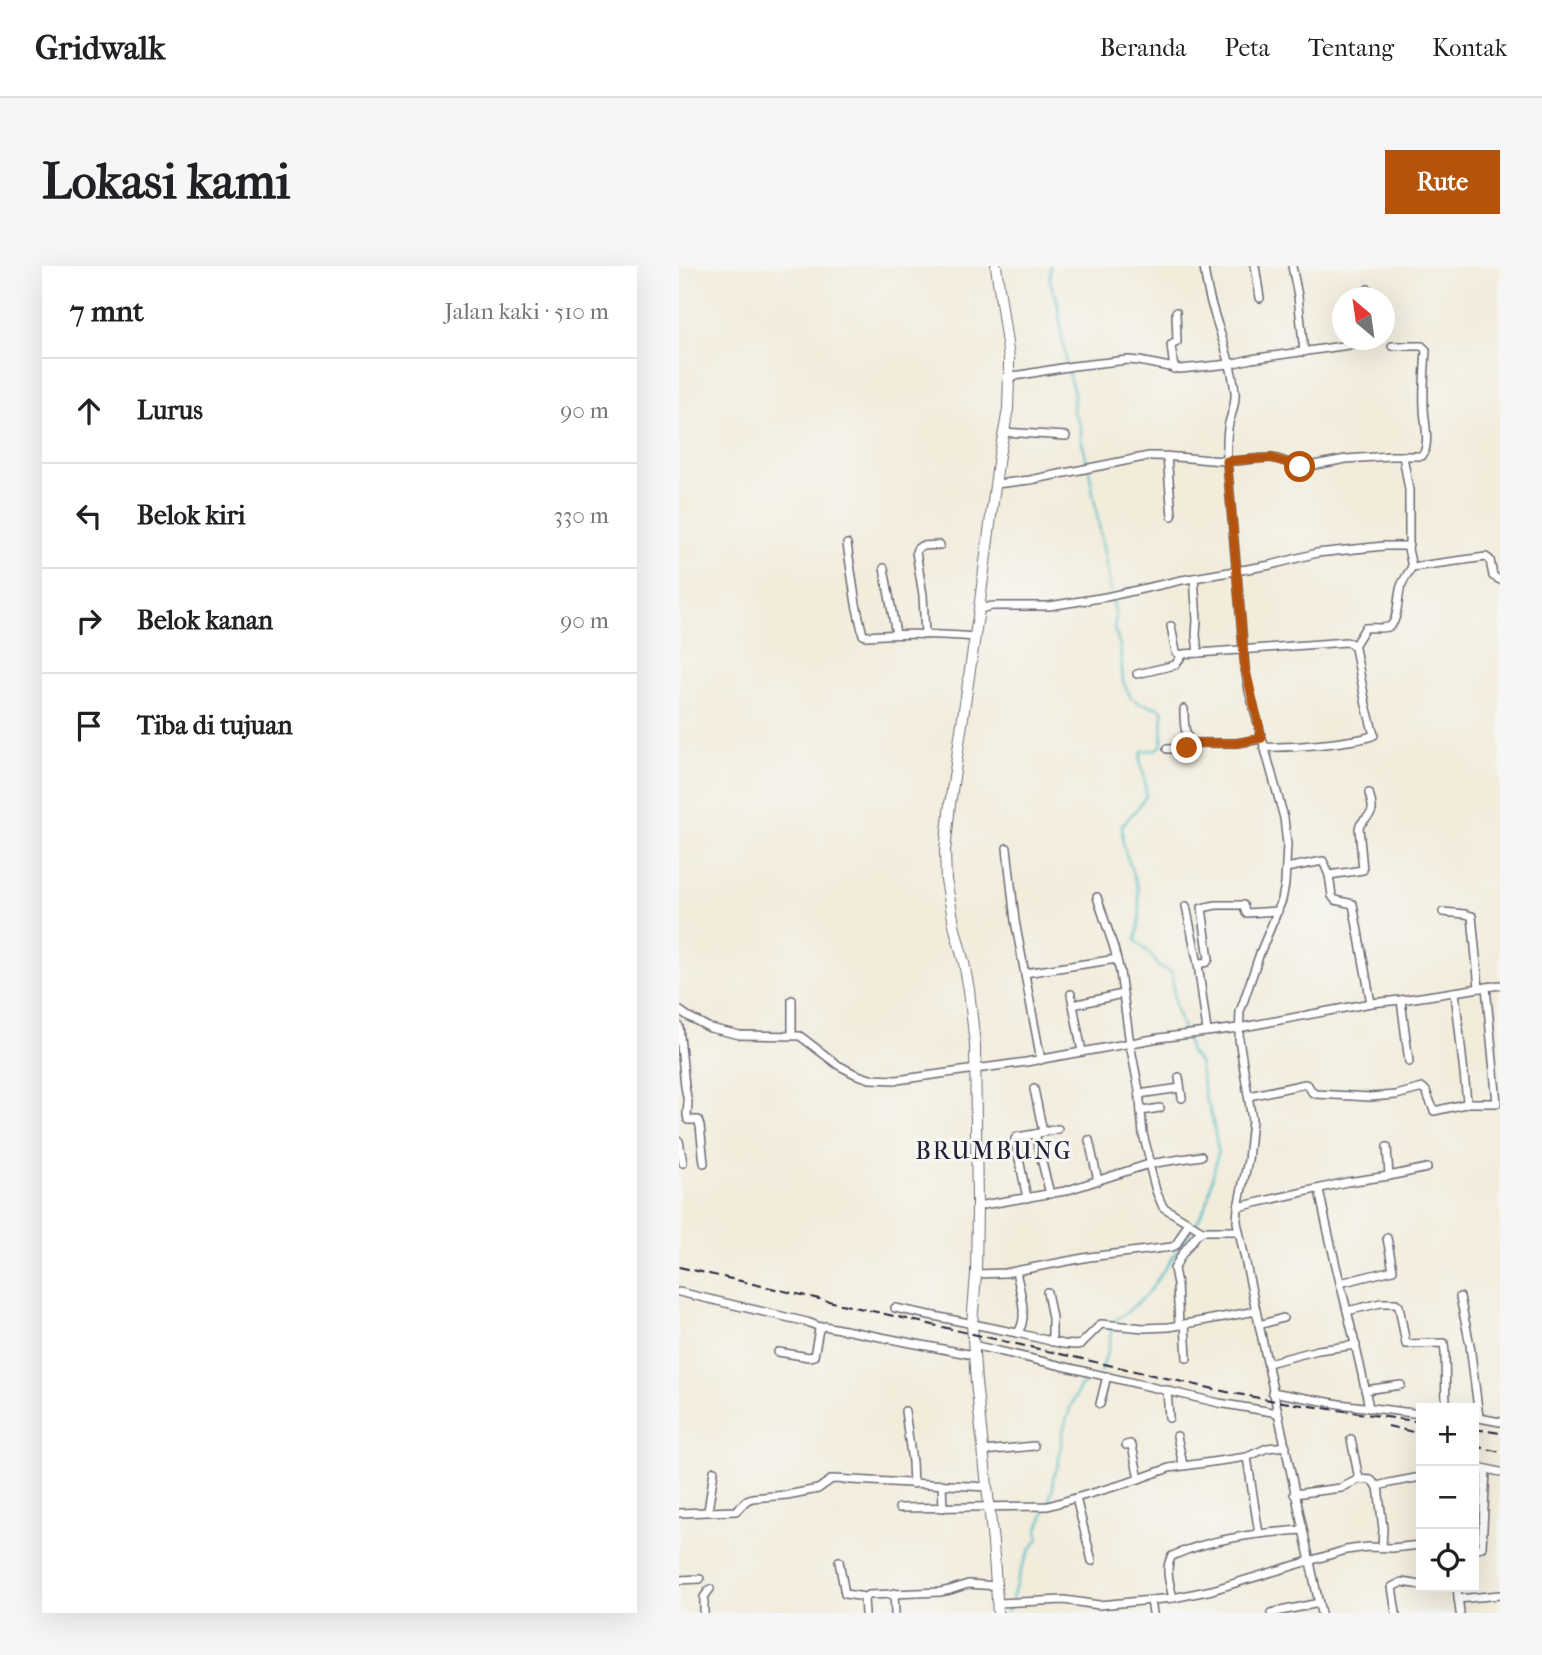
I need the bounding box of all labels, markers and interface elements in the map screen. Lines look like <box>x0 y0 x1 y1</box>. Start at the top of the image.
text: Gridwalk <box>35 29 165 68</box>
text: Beranda <box>1100 34 1186 62</box>
text: Peta <box>1224 34 1270 62</box>
text: Tentang <box>1308 34 1394 62</box>
text: Kontak <box>1432 34 1507 62</box>
button: Rute <box>1385 150 1500 214</box>
text: Lokasi kami <box>42 153 290 211</box>
north arrow <box>1332 287 1395 350</box>
text: 7 mnt <box>70 294 144 329</box>
text: Jalan kaki · 510 m <box>445 298 609 325</box>
icon: ahead <box>70 392 108 430</box>
text: Lurus <box>137 395 203 426</box>
text: 90 m <box>560 397 609 424</box>
route start <box>1284 451 1315 482</box>
icon: left <box>70 497 108 535</box>
text: Belok kiri <box>137 500 245 531</box>
text: 330 m <box>553 502 609 529</box>
icon: right <box>70 602 108 640</box>
text: Belok kanan <box>137 605 273 636</box>
text: 90 m <box>560 607 609 634</box>
icon: arrive <box>70 707 108 745</box>
text: Tiba di tujuan <box>137 710 293 741</box>
route end <box>1171 732 1202 763</box>
district label: BRUMBUNG <box>915 1137 1073 1165</box>
map controls <box>1416 1403 1479 1592</box>
button: + <box>1416 1403 1479 1466</box>
button: − <box>1416 1466 1479 1529</box>
button: locate <box>1416 1529 1479 1592</box>

